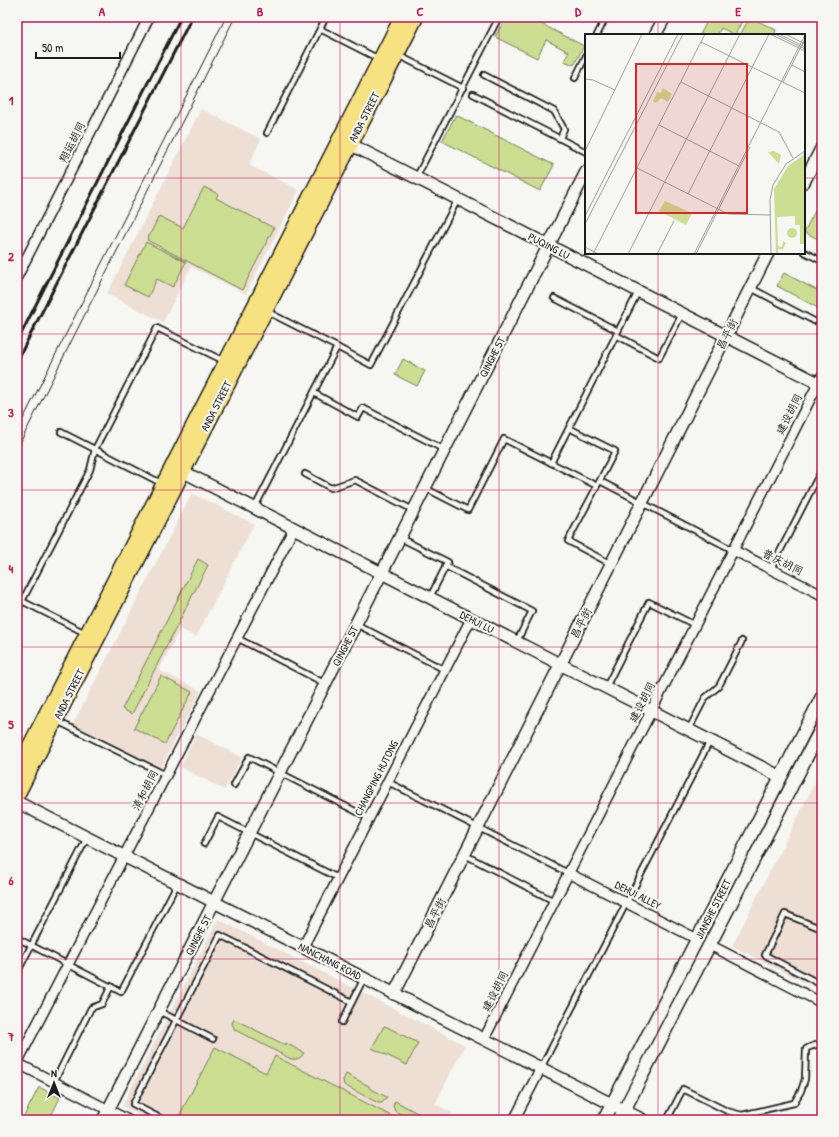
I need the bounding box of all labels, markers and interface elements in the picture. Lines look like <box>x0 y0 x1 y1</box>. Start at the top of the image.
text: A <box>99 2 106 20</box>
text: B <box>257 2 264 20</box>
text: C <box>416 2 424 20</box>
text: D <box>575 2 582 20</box>
text: E <box>735 2 741 20</box>
scale bar <box>36 34 120 60</box>
inset map <box>585 34 805 254</box>
text: 50 m <box>42 39 63 56</box>
street label: ANDA STREET <box>345 89 383 144</box>
text: 1 <box>9 91 14 109</box>
street label: 翔运胡同 <box>56 119 88 165</box>
street label: PUQING LU <box>526 230 572 262</box>
text: 2 <box>8 247 15 265</box>
street label: 昌平街 <box>713 315 741 352</box>
street label: QINGHE ST <box>476 334 509 380</box>
street label: ANDA STREET <box>197 378 235 433</box>
street label: 建设胡同 <box>773 391 805 437</box>
text: 3 <box>8 403 14 421</box>
street label: 普庆胡同 <box>760 546 806 578</box>
text: 4 <box>9 559 14 577</box>
street label: 昌平街 <box>567 604 595 641</box>
street label: DEHUI LU <box>458 607 496 637</box>
street label: QINGHE ST <box>329 623 362 669</box>
street label: ANDA STREET <box>50 666 88 721</box>
street label: 建设胡同 <box>626 679 658 725</box>
text: 5 <box>8 715 14 733</box>
street label: CHANGPING HUTONG <box>351 737 401 818</box>
street label: 清和胡同 <box>129 767 161 813</box>
text: 6 <box>8 871 14 889</box>
street label: JIANSHE STREET <box>692 876 734 941</box>
street label: DEHUI ALLEY <box>613 877 663 913</box>
street label: 昌平街 <box>421 894 449 931</box>
street label: QINGHE ST <box>182 912 215 958</box>
street label: NANCHANG ROAD <box>296 939 365 983</box>
street label: 建设胡同 <box>479 968 511 1014</box>
text: 7 <box>7 1027 15 1045</box>
north arrow <box>34 1063 74 1103</box>
text: N <box>51 1066 57 1080</box>

